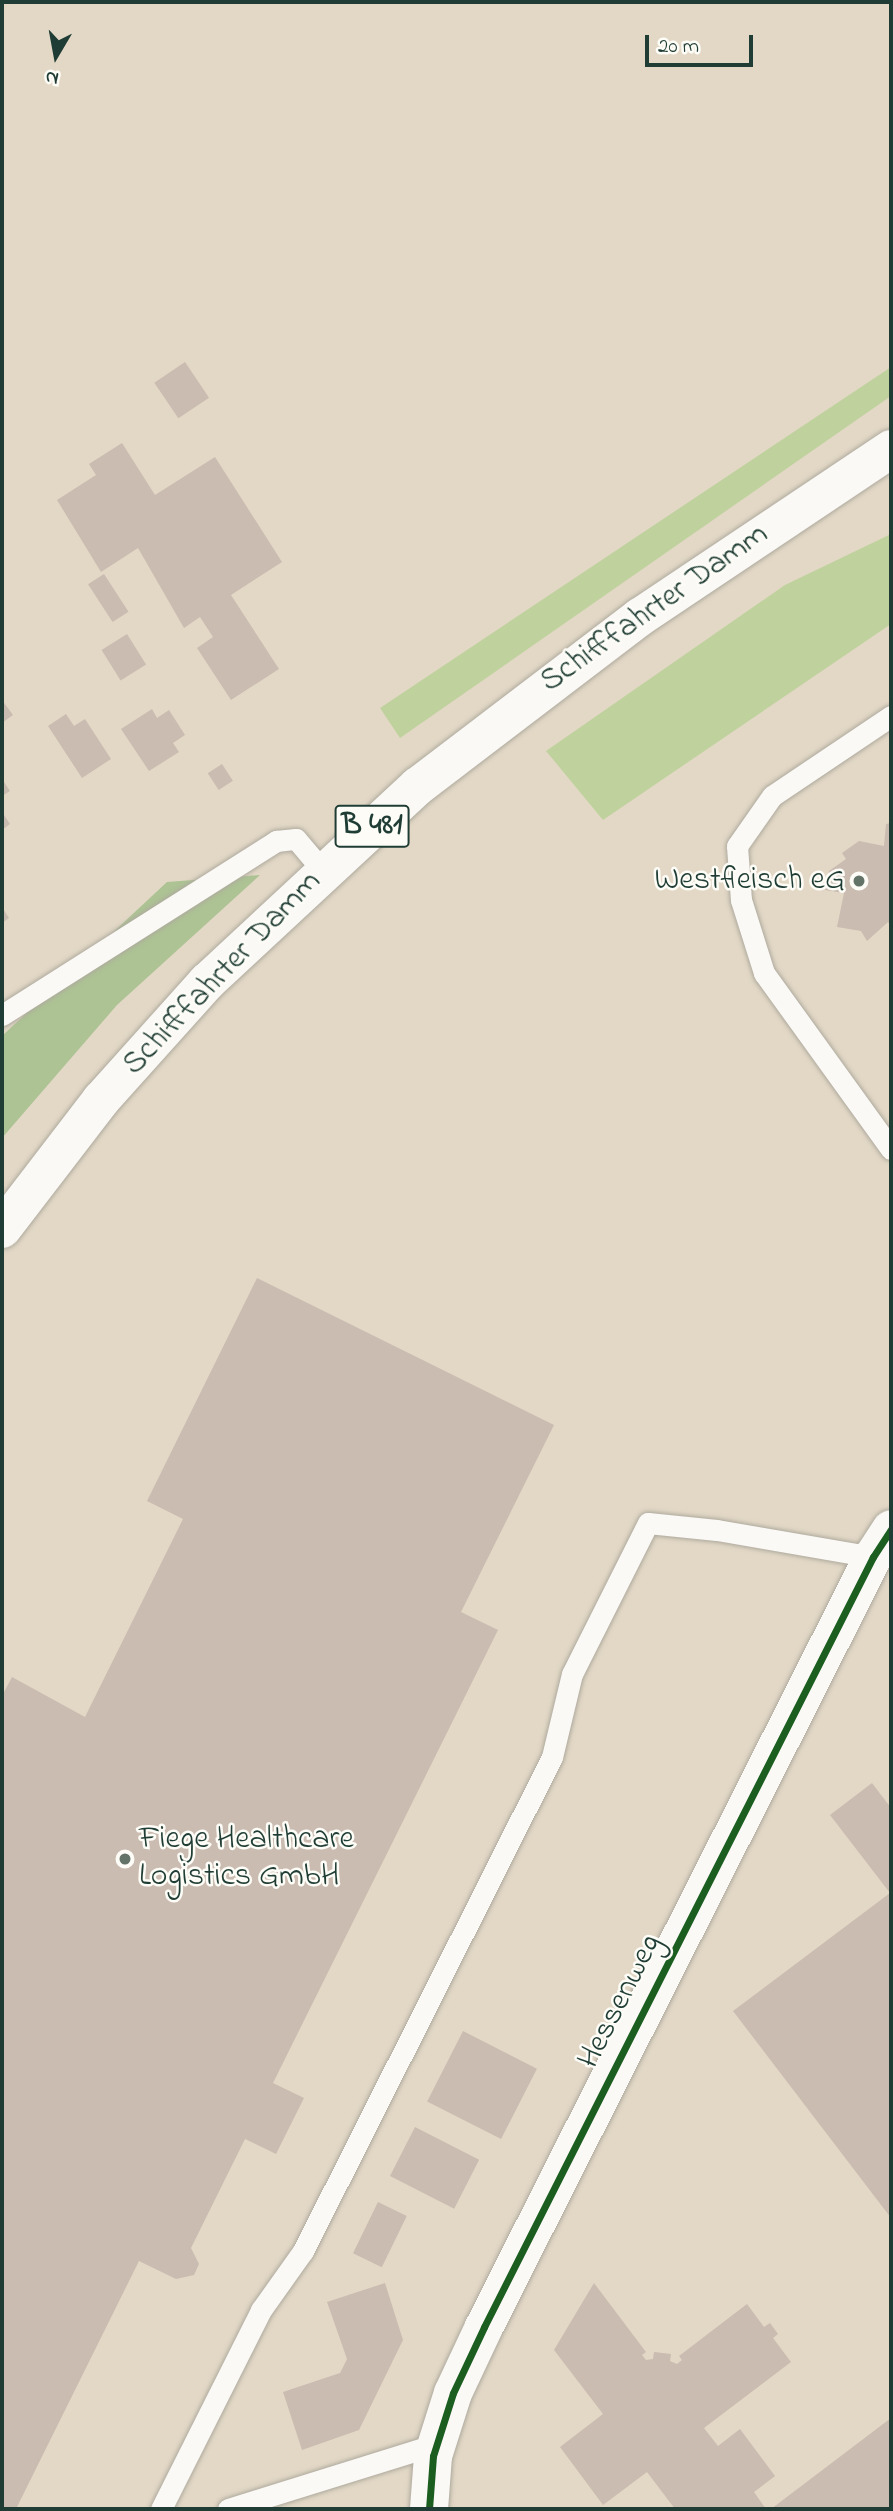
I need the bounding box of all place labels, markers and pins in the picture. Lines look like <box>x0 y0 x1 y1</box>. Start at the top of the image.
place label: Westfleisch eG <box>655 862 845 900</box>
marker: Westfleisch eG <box>851 873 867 889</box>
place label: Fiege Healthcare Logistics GmbH <box>139 1822 354 1897</box>
marker: Fiege Healthcare Logistics GmbH <box>117 1851 133 1867</box>

